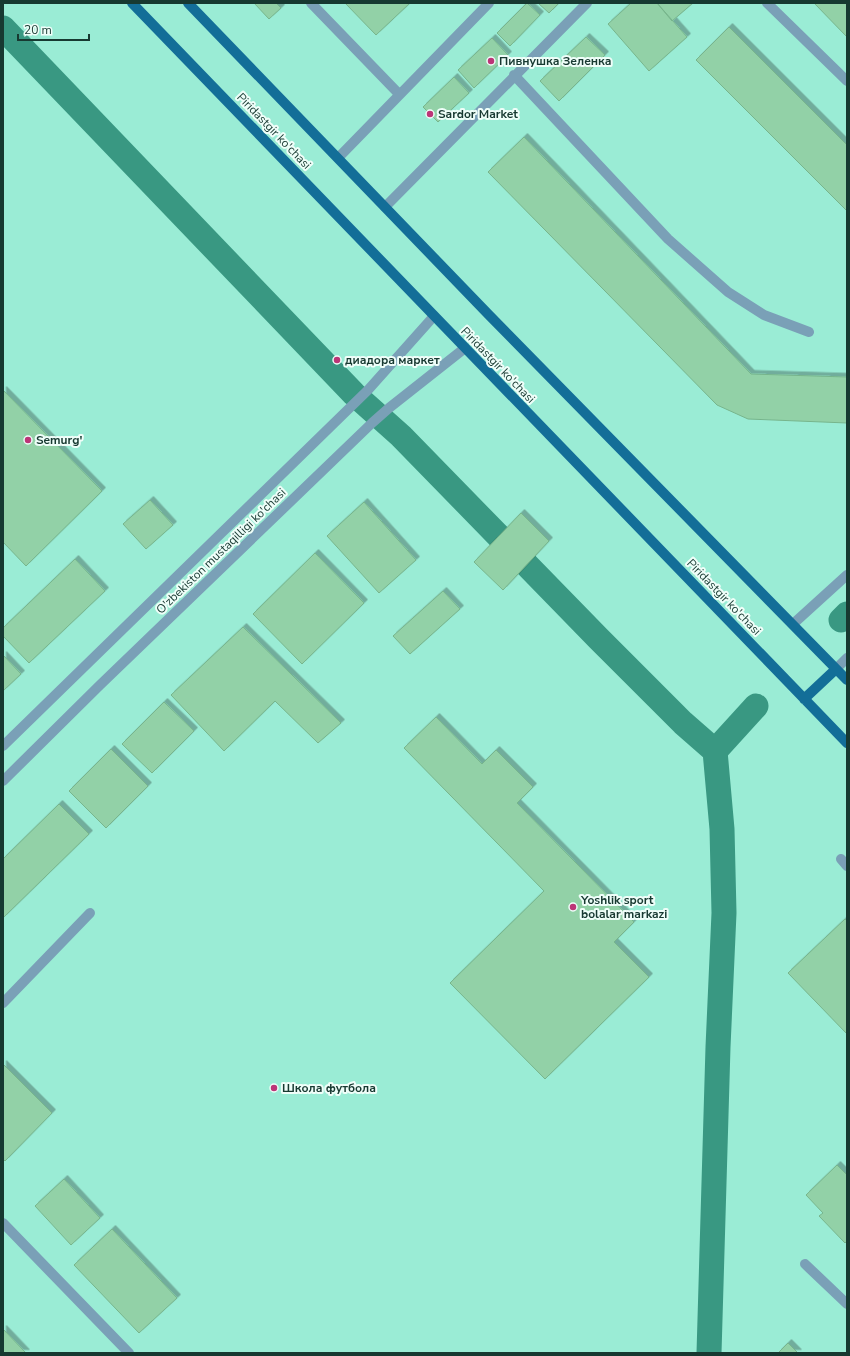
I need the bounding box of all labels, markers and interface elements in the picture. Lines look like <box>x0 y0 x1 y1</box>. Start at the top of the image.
scale bar <box>18 16 89 42</box>
text: 20 m <box>24 22 52 38</box>
place label: Пивнушка Зеленка <box>499 53 612 69</box>
marker: Пивнушка Зеленка <box>486 56 496 66</box>
street label: Piridastgir ko'chasi <box>233 89 315 173</box>
place label: Sardor Market <box>438 106 518 122</box>
marker: Sardor Market <box>425 109 435 119</box>
street label: Piridastgir ko'chasi <box>457 323 539 407</box>
place label: диадора маркет <box>345 352 440 368</box>
marker: диадора маркет <box>332 355 342 365</box>
place label: Semurg' <box>36 432 82 448</box>
marker: Semurg' <box>23 435 33 445</box>
street label: O'zbekiston mustaqilligi ko'chasi <box>153 485 289 617</box>
street label: Piridastgir ko'chasi <box>683 555 765 639</box>
place label: Yoshlik sport bolalar markazi <box>580 892 667 922</box>
marker: Yoshlik sport bolalar markazi <box>568 902 578 912</box>
place label: Школа футбола <box>282 1080 376 1096</box>
marker: Школа футбола <box>269 1083 279 1093</box>

